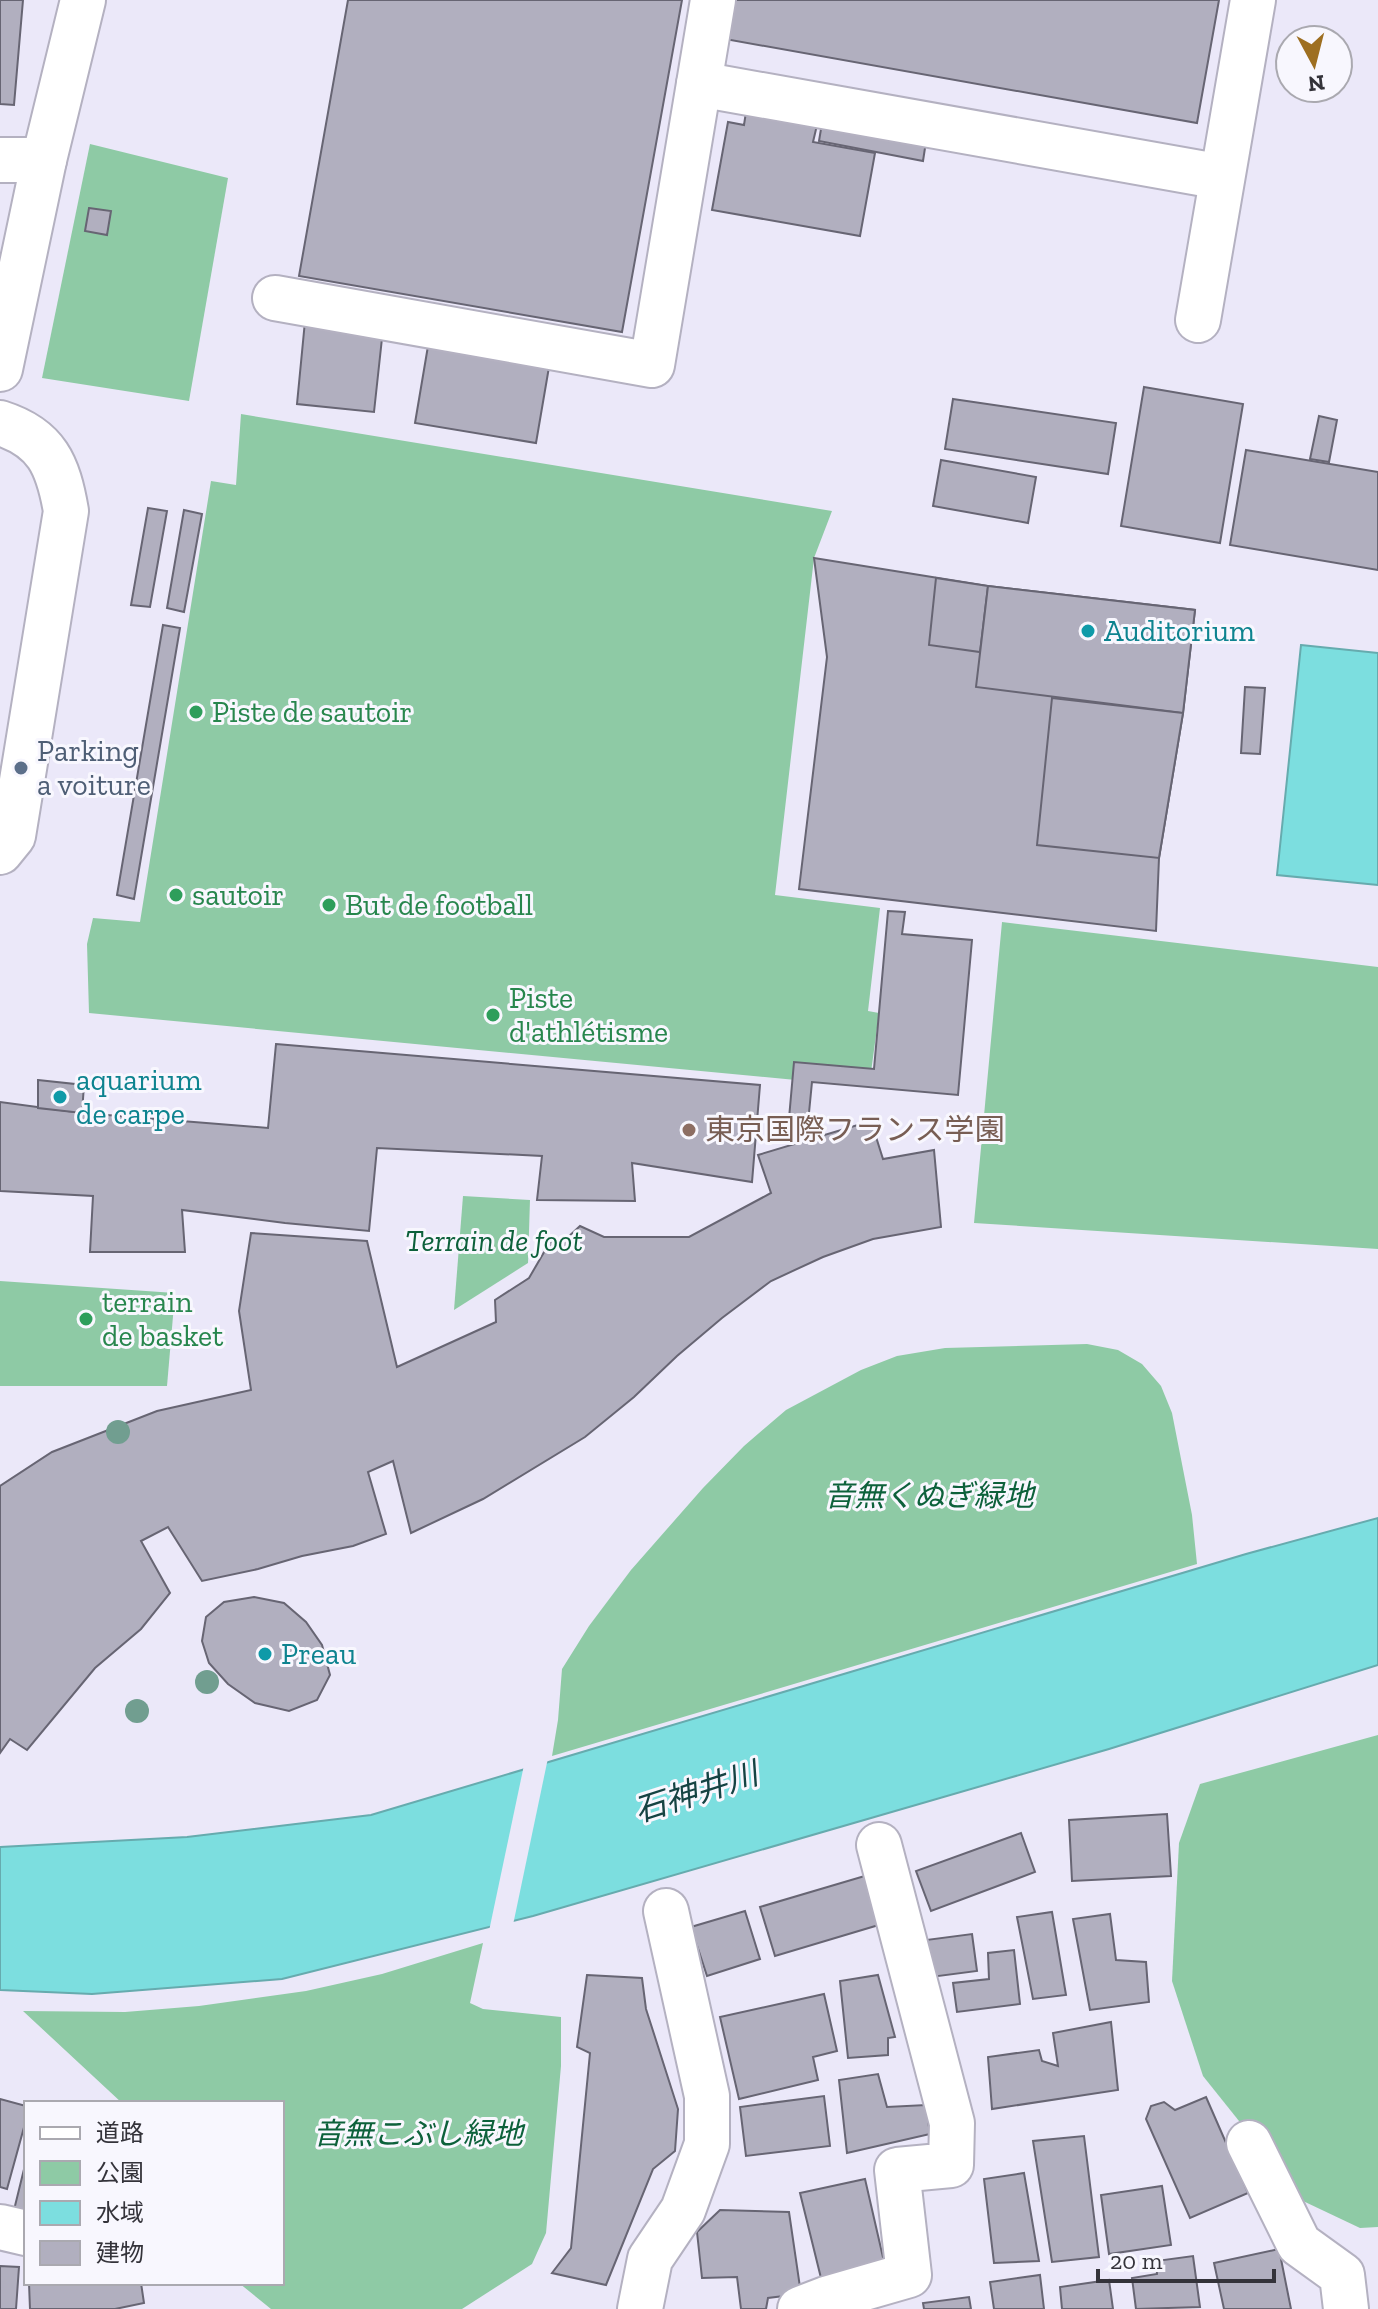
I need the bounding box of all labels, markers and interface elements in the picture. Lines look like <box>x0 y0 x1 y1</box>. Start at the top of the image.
north arrow <box>1274 24 1354 104</box>
text: N <box>1306 69 1326 98</box>
place label: Auditorium <box>1104 613 1255 649</box>
marker: Auditorium <box>1079 622 1097 640</box>
place label: Piste de sautoir <box>212 694 412 730</box>
marker: Piste de sautoir <box>187 703 205 721</box>
place label: Parking a voiture <box>37 733 151 803</box>
marker: Parking a voiture <box>12 759 30 777</box>
place label: sautoir <box>192 877 284 913</box>
marker: sautoir <box>167 886 185 904</box>
place label: But de football <box>345 887 533 923</box>
marker: But de football <box>320 896 338 914</box>
place label: Piste d'athlétisme <box>509 980 668 1050</box>
marker: Piste d'athlétisme <box>484 1006 502 1024</box>
place label: aquarium de carpe <box>76 1062 202 1132</box>
marker: aquarium de carpe <box>51 1088 69 1106</box>
place label: 東京国際フランス学園 <box>705 1112 1004 1148</box>
marker: 東京国際フランス学園 <box>680 1121 698 1139</box>
park label: Terrain de foot <box>405 1223 583 1259</box>
place label: terrain de basket <box>102 1284 223 1354</box>
marker: terrain de basket <box>77 1310 95 1328</box>
park label: 音無くぬぎ緑地 <box>824 1478 1037 1514</box>
place label: Preau <box>281 1636 356 1672</box>
marker: Preau <box>256 1645 274 1663</box>
water label: 石神井川 <box>629 1753 766 1830</box>
legend <box>24 2101 284 2285</box>
park label: 音無こぶし緑地 <box>313 2116 526 2152</box>
text: 道路 <box>96 2118 144 2147</box>
text: 公園 <box>96 2158 144 2187</box>
text: 水域 <box>96 2198 144 2227</box>
scale bar <box>1098 2233 1274 2283</box>
text: 建物 <box>96 2238 144 2267</box>
text: 20 m <box>1110 2246 1163 2275</box>

